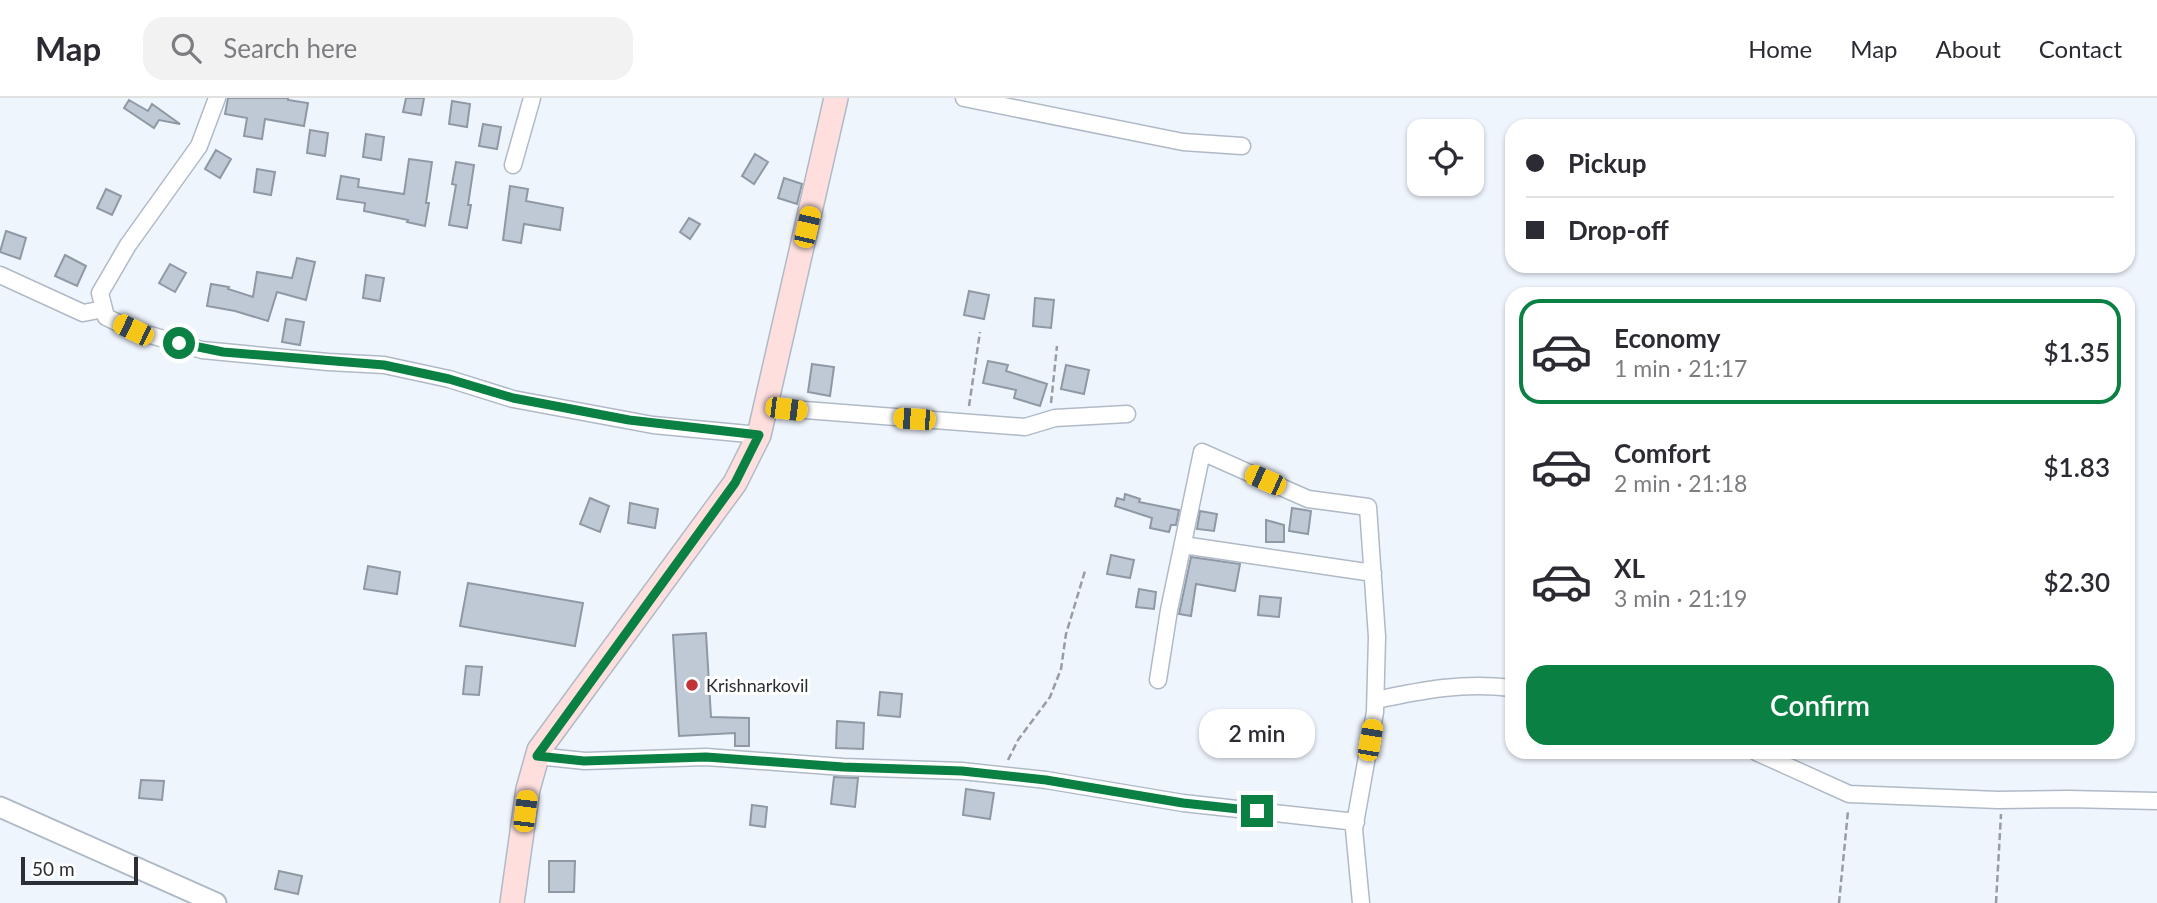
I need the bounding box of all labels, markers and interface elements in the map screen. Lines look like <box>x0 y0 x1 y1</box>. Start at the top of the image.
search box <box>143 17 633 80</box>
text: Map <box>35 28 101 68</box>
icon: search <box>167 29 205 67</box>
text: Search here <box>223 32 357 64</box>
text: Home <box>1748 34 1812 63</box>
text: Map <box>1850 34 1898 63</box>
text: About <box>1936 34 2001 63</box>
text: Contact <box>2039 34 2122 63</box>
map controls <box>1407 119 1484 196</box>
button: locate <box>1407 119 1484 196</box>
text: Pickup <box>1568 147 1647 179</box>
car <box>793 204 822 250</box>
text: Drop-off <box>1568 214 1669 246</box>
car <box>110 311 157 349</box>
icon: car <box>1530 320 1593 383</box>
text: Economy <box>1614 322 1720 354</box>
route start <box>163 327 195 359</box>
text: $1.35 <box>2044 336 2110 368</box>
text: 1 min · 21:17 <box>1614 354 1747 382</box>
car <box>764 396 809 422</box>
car <box>893 407 936 431</box>
icon: car <box>1530 435 1593 498</box>
text: Comfort <box>1614 437 1711 469</box>
text: $1.83 <box>2044 451 2110 483</box>
car <box>1242 462 1289 498</box>
text: 2 min · 21:18 <box>1614 469 1747 497</box>
icon: car <box>1530 550 1593 613</box>
text: XL <box>1614 552 1645 584</box>
text: $2.30 <box>2044 566 2110 598</box>
text: 3 min · 21:19 <box>1614 584 1747 612</box>
button: Confirm <box>1526 665 2114 745</box>
place label: Krishnarkovil <box>706 674 809 696</box>
marker: Krishnarkovil <box>684 677 700 693</box>
callout: 2 min <box>1199 710 1315 758</box>
car <box>1357 717 1384 763</box>
text: 2 min <box>1229 719 1285 747</box>
car <box>513 789 538 833</box>
route end <box>1241 795 1273 827</box>
scale bar <box>21 854 138 886</box>
text: 50 m <box>32 857 75 880</box>

